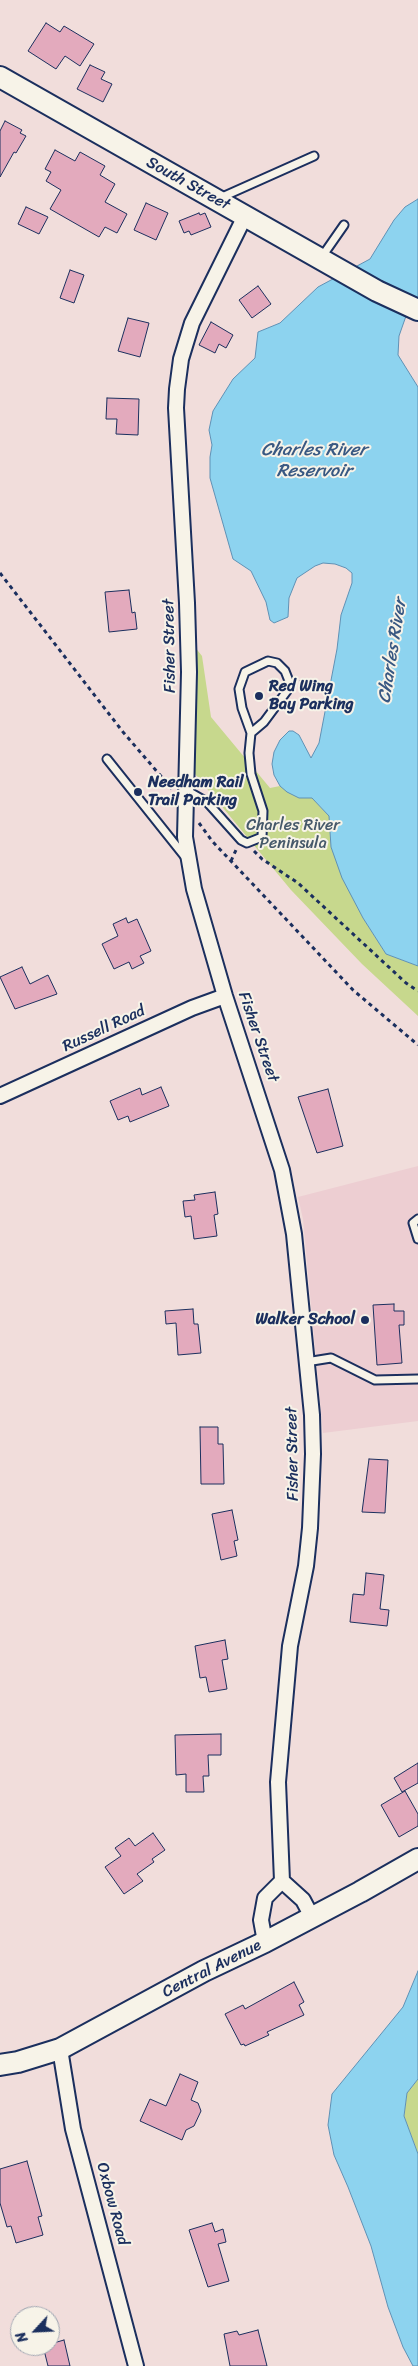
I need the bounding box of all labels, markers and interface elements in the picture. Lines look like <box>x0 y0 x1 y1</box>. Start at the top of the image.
street label: South Street <box>143 153 233 215</box>
water label: Charles River Reservoir <box>261 439 367 482</box>
water label: Charles River <box>374 597 412 705</box>
street label: Fisher Street <box>160 599 180 693</box>
place label: Red Wing Bay Parking <box>269 677 354 715</box>
marker: Red Wing Bay Parking <box>253 690 265 702</box>
place label: Needham Rail Trail Parking <box>148 773 244 811</box>
marker: Needham Rail Trail Parking <box>132 786 144 798</box>
park label: Charles River Peninsula <box>246 816 340 854</box>
street label: Fisher Street <box>234 989 282 1085</box>
street label: Russell Road <box>60 1002 148 1056</box>
place label: Walker School <box>255 1310 355 1330</box>
marker: Walker School <box>359 1314 371 1326</box>
street label: Fisher Street <box>283 1407 303 1501</box>
street label: Central Avenue <box>159 1936 265 2002</box>
street label: Oxbow Road <box>92 2161 132 2247</box>
north arrow <box>10 2306 60 2356</box>
text: N <box>8 2327 35 2347</box>

